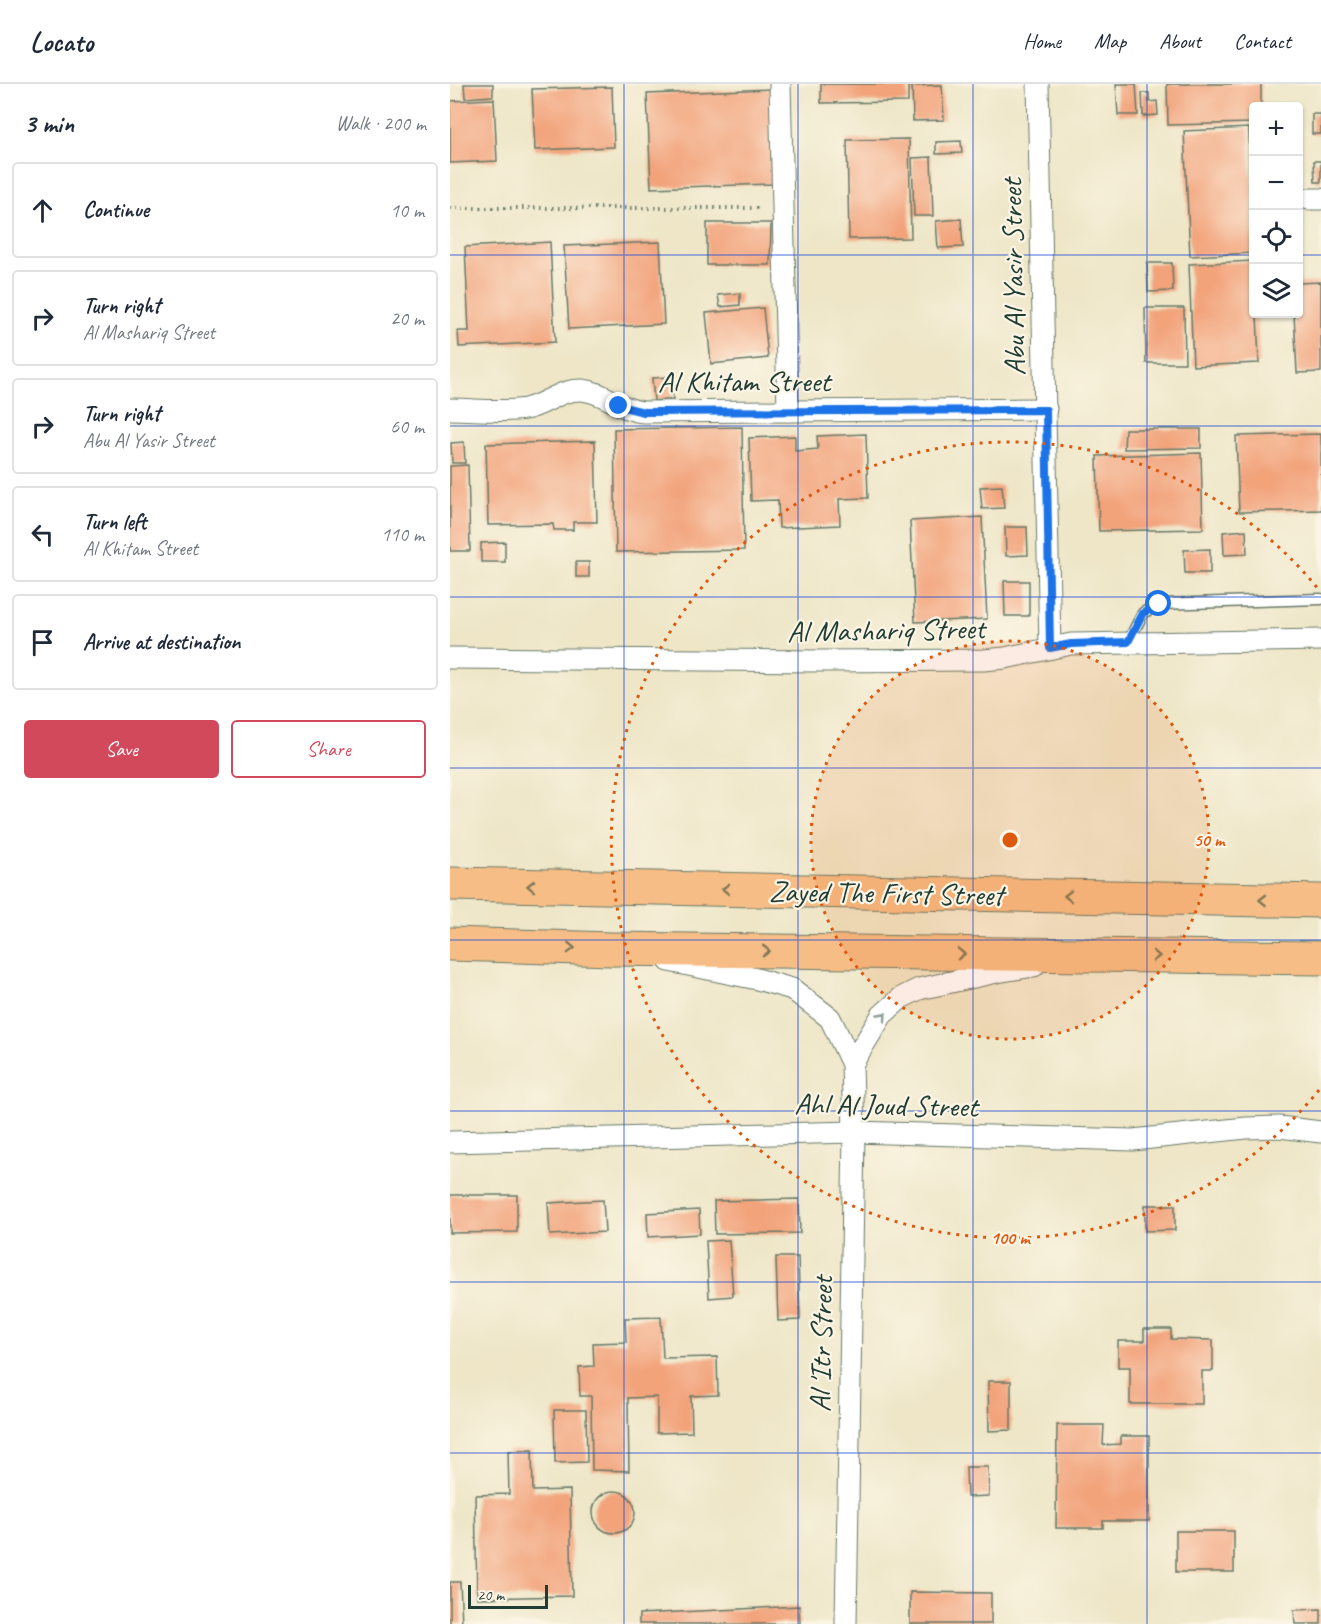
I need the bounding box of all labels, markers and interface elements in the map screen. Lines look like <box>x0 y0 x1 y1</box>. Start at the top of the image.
text: Locato <box>30 24 93 59</box>
text: Home <box>1023 28 1061 54</box>
text: Map <box>1094 28 1126 54</box>
text: About <box>1159 28 1201 54</box>
text: Contact <box>1234 28 1291 54</box>
map controls <box>1249 102 1303 318</box>
button: + <box>1249 102 1303 156</box>
text: 3 min <box>24 107 74 140</box>
text: Walk · 200 m <box>336 111 426 136</box>
button: − <box>1249 156 1303 210</box>
street label: Abu Al Yasir Street <box>992 175 1034 376</box>
icon: ahead <box>26 194 59 227</box>
text: Continue <box>83 196 149 224</box>
text: 10 m <box>390 198 424 223</box>
button: locate <box>1249 210 1303 264</box>
button: layers <box>1249 264 1303 318</box>
text: Turn right <box>83 292 160 320</box>
icon: right <box>26 302 59 335</box>
text: 20 m <box>390 306 424 331</box>
text: Al Mashariq Street <box>83 320 215 345</box>
street label: Al Khitam Street <box>658 362 833 400</box>
route end <box>605 392 631 418</box>
text: Turn right <box>83 400 160 428</box>
icon: right <box>26 410 59 443</box>
text: 60 m <box>390 414 424 439</box>
text: Abu Al Yasir Street <box>83 428 215 453</box>
text: Turn left <box>83 508 147 536</box>
icon: left <box>26 518 59 551</box>
text: 110 m <box>381 522 424 547</box>
text: Al Khitam Street <box>83 536 198 561</box>
route start <box>1145 590 1171 616</box>
street label: Al Mashariq Street <box>787 609 988 651</box>
icon: arrive <box>26 626 59 659</box>
text: Arrive at destination <box>83 628 240 656</box>
button: Save <box>24 720 219 778</box>
button: Share <box>231 720 426 778</box>
text: 50 m <box>1194 829 1226 851</box>
centre of rings <box>1000 830 1020 850</box>
street label: Zayed The First Street <box>769 872 1007 914</box>
one-way arrow <box>526 879 535 892</box>
one-way arrow <box>721 883 730 896</box>
one-way arrow <box>1063 890 1072 903</box>
one-way arrow <box>1258 894 1267 906</box>
one-way arrow <box>567 942 576 954</box>
one-way arrow <box>762 945 771 957</box>
one-way arrow <box>957 948 966 960</box>
one-way arrow <box>1152 950 1161 962</box>
one-way arrow <box>876 1012 887 1022</box>
street label: Ahl Al Joud Street <box>794 1084 981 1126</box>
text: 100 m <box>991 1227 1031 1249</box>
street label: Al 'Itr Street <box>801 1273 841 1412</box>
scale bar <box>468 1582 548 1610</box>
text: 20 m <box>477 1585 504 1605</box>

